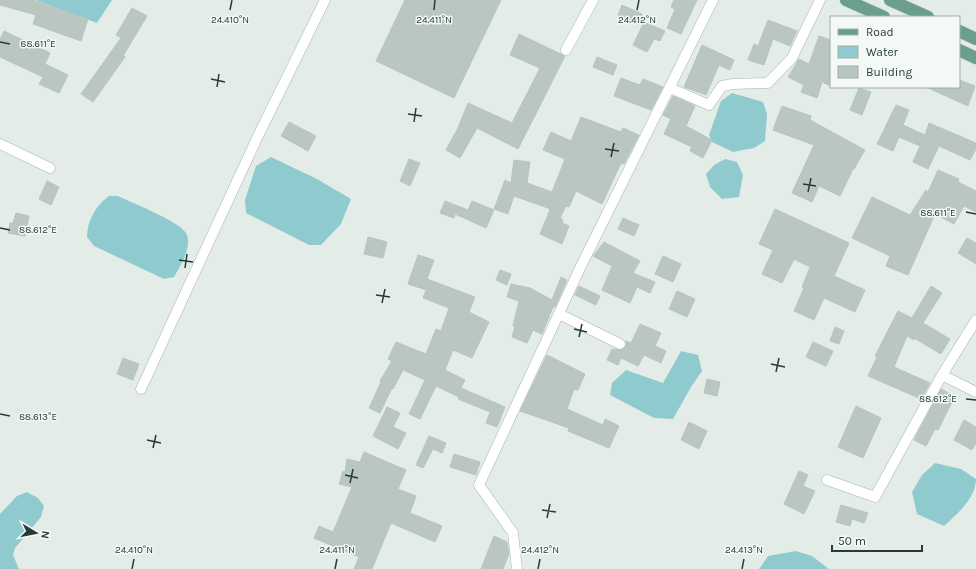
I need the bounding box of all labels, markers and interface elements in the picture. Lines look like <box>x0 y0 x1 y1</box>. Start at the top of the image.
text: 24.410°N <box>211 14 249 26</box>
text: 24.411°N <box>416 14 452 26</box>
text: 24.412°N <box>618 14 656 26</box>
legend <box>830 16 960 88</box>
text: Road <box>866 25 894 39</box>
text: 88.611°E <box>20 38 56 50</box>
text: Water <box>866 45 899 59</box>
text: Building <box>866 65 913 79</box>
text: 88.611°E <box>920 207 956 219</box>
text: 88.612°E <box>19 224 57 236</box>
text: 88.612°E <box>919 393 957 405</box>
text: 88.613°E <box>19 411 57 423</box>
north arrow <box>16 513 56 553</box>
scale bar <box>832 527 922 553</box>
text: N <box>38 530 52 540</box>
text: 50 m <box>838 534 866 548</box>
text: 24.410°N <box>115 544 153 556</box>
text: 24.411°N <box>319 544 355 556</box>
text: 24.412°N <box>521 544 559 556</box>
text: 24.413°N <box>725 544 763 556</box>

